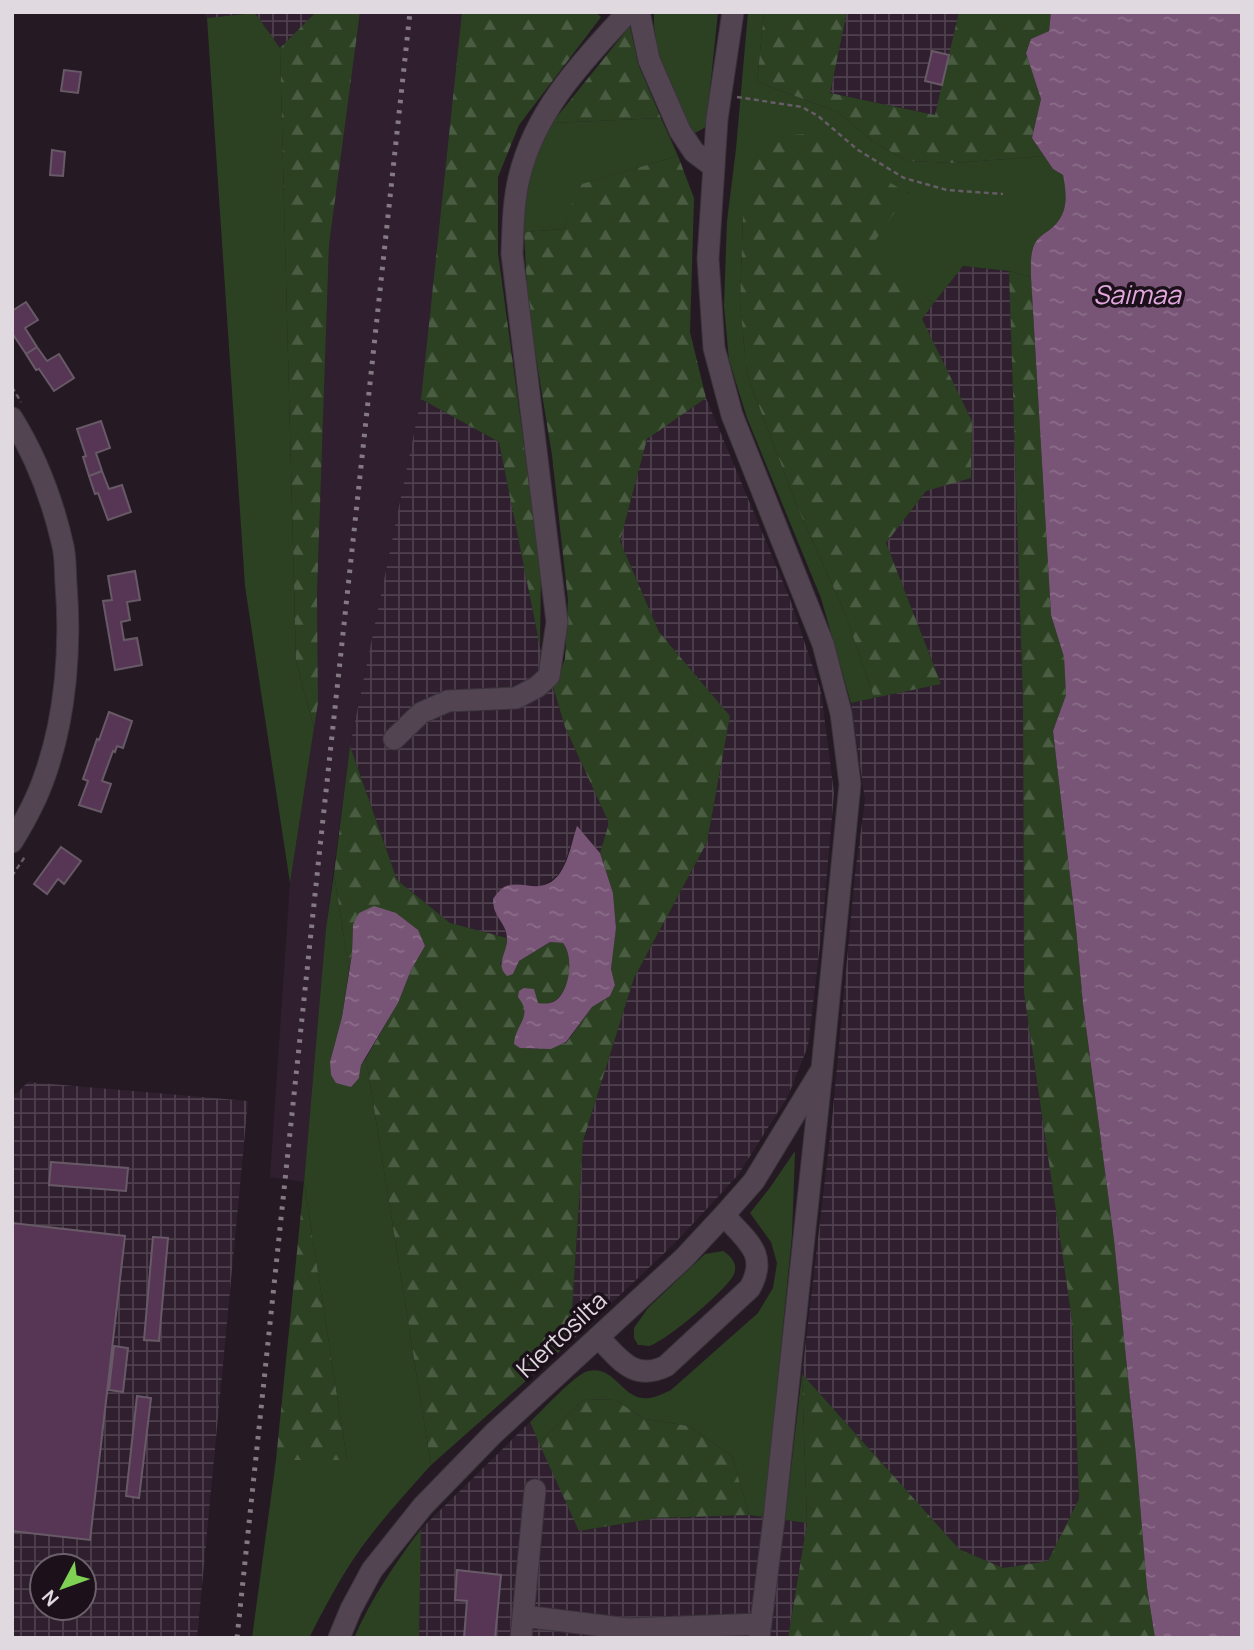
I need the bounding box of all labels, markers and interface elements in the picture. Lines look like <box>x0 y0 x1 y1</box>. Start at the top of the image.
water label: Saimaa <box>1093 276 1182 312</box>
street label: Kiertosilta <box>509 1283 613 1384</box>
north arrow <box>28 1552 98 1622</box>
text: N <box>36 1584 64 1612</box>

